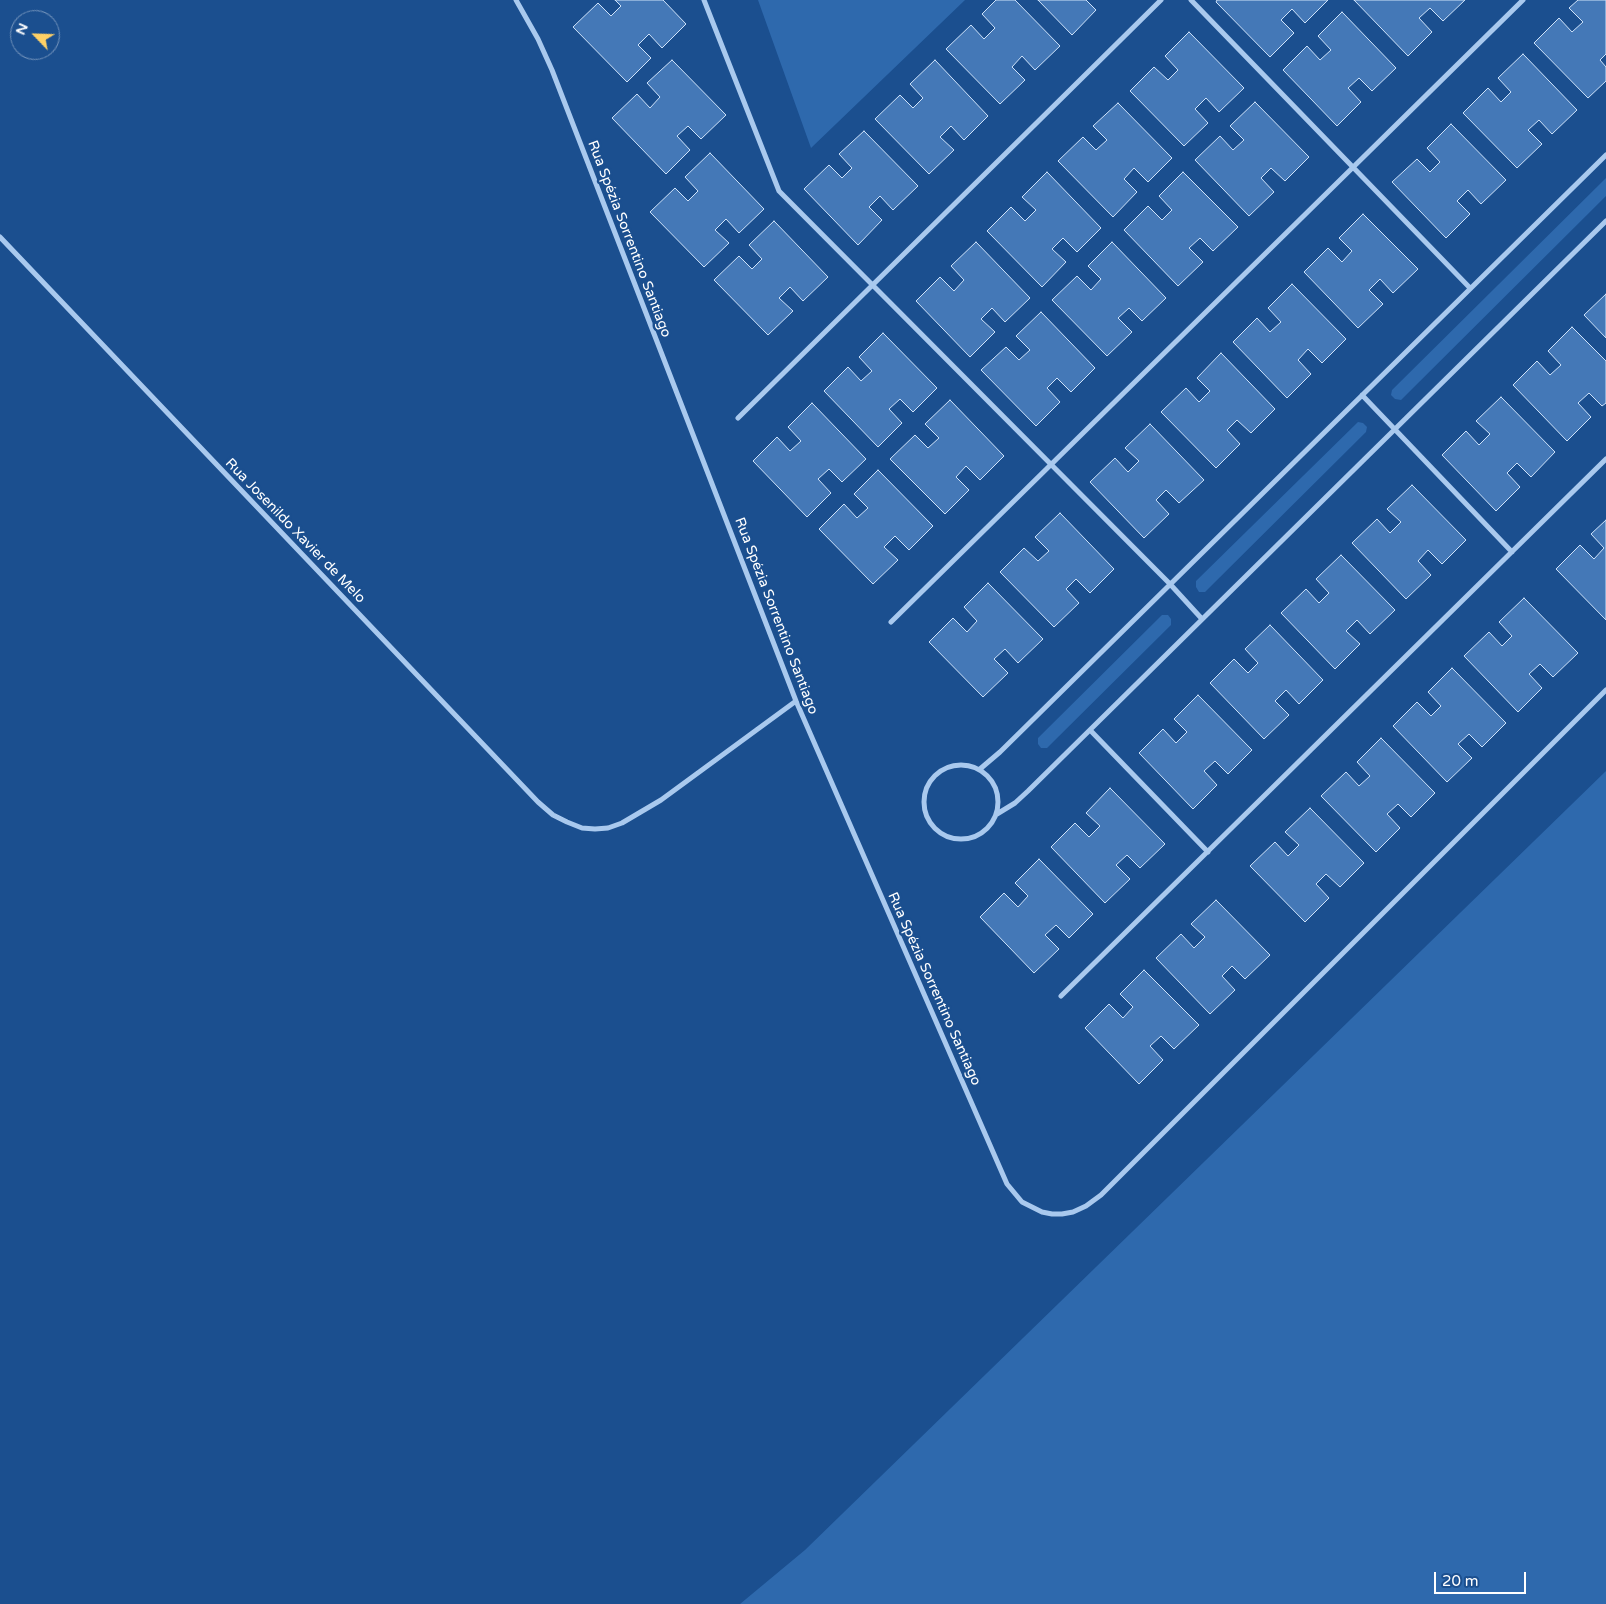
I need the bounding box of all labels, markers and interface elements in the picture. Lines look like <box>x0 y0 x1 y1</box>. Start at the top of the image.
north arrow <box>10 10 60 60</box>
text: N <box>12 21 32 38</box>
street label: Rua Spézia Sorrentino Santiago <box>584 138 674 340</box>
street label: Rua Josenildo Xavier de Melo <box>221 455 369 607</box>
street label: Rua Spézia Sorrentino Santiago <box>731 515 821 717</box>
street label: Rua Spézia Sorrentino Santiago <box>884 890 984 1088</box>
scale bar <box>1436 1562 1528 1594</box>
text: 20 m <box>1442 1572 1479 1590</box>

